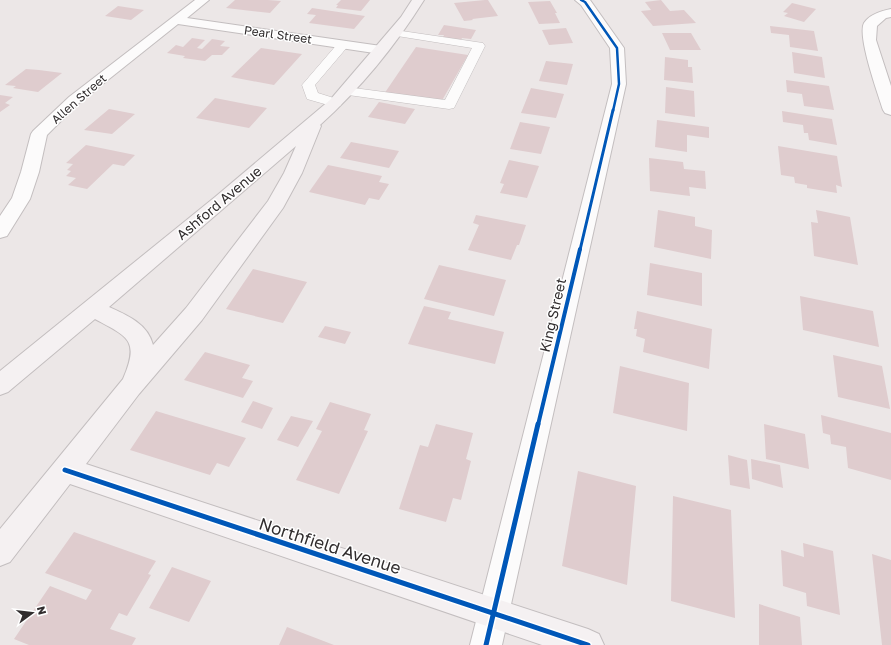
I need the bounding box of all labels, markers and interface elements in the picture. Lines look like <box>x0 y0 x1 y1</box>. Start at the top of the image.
street label: Pearl Street <box>243 22 313 47</box>
street label: Allen Street <box>48 70 109 127</box>
street label: Ashford Avenue <box>173 162 265 243</box>
street label: King Street <box>536 276 569 354</box>
street label: Northfield Avenue <box>257 513 404 578</box>
north arrow <box>12 593 52 633</box>
text: N <box>35 605 50 616</box>

